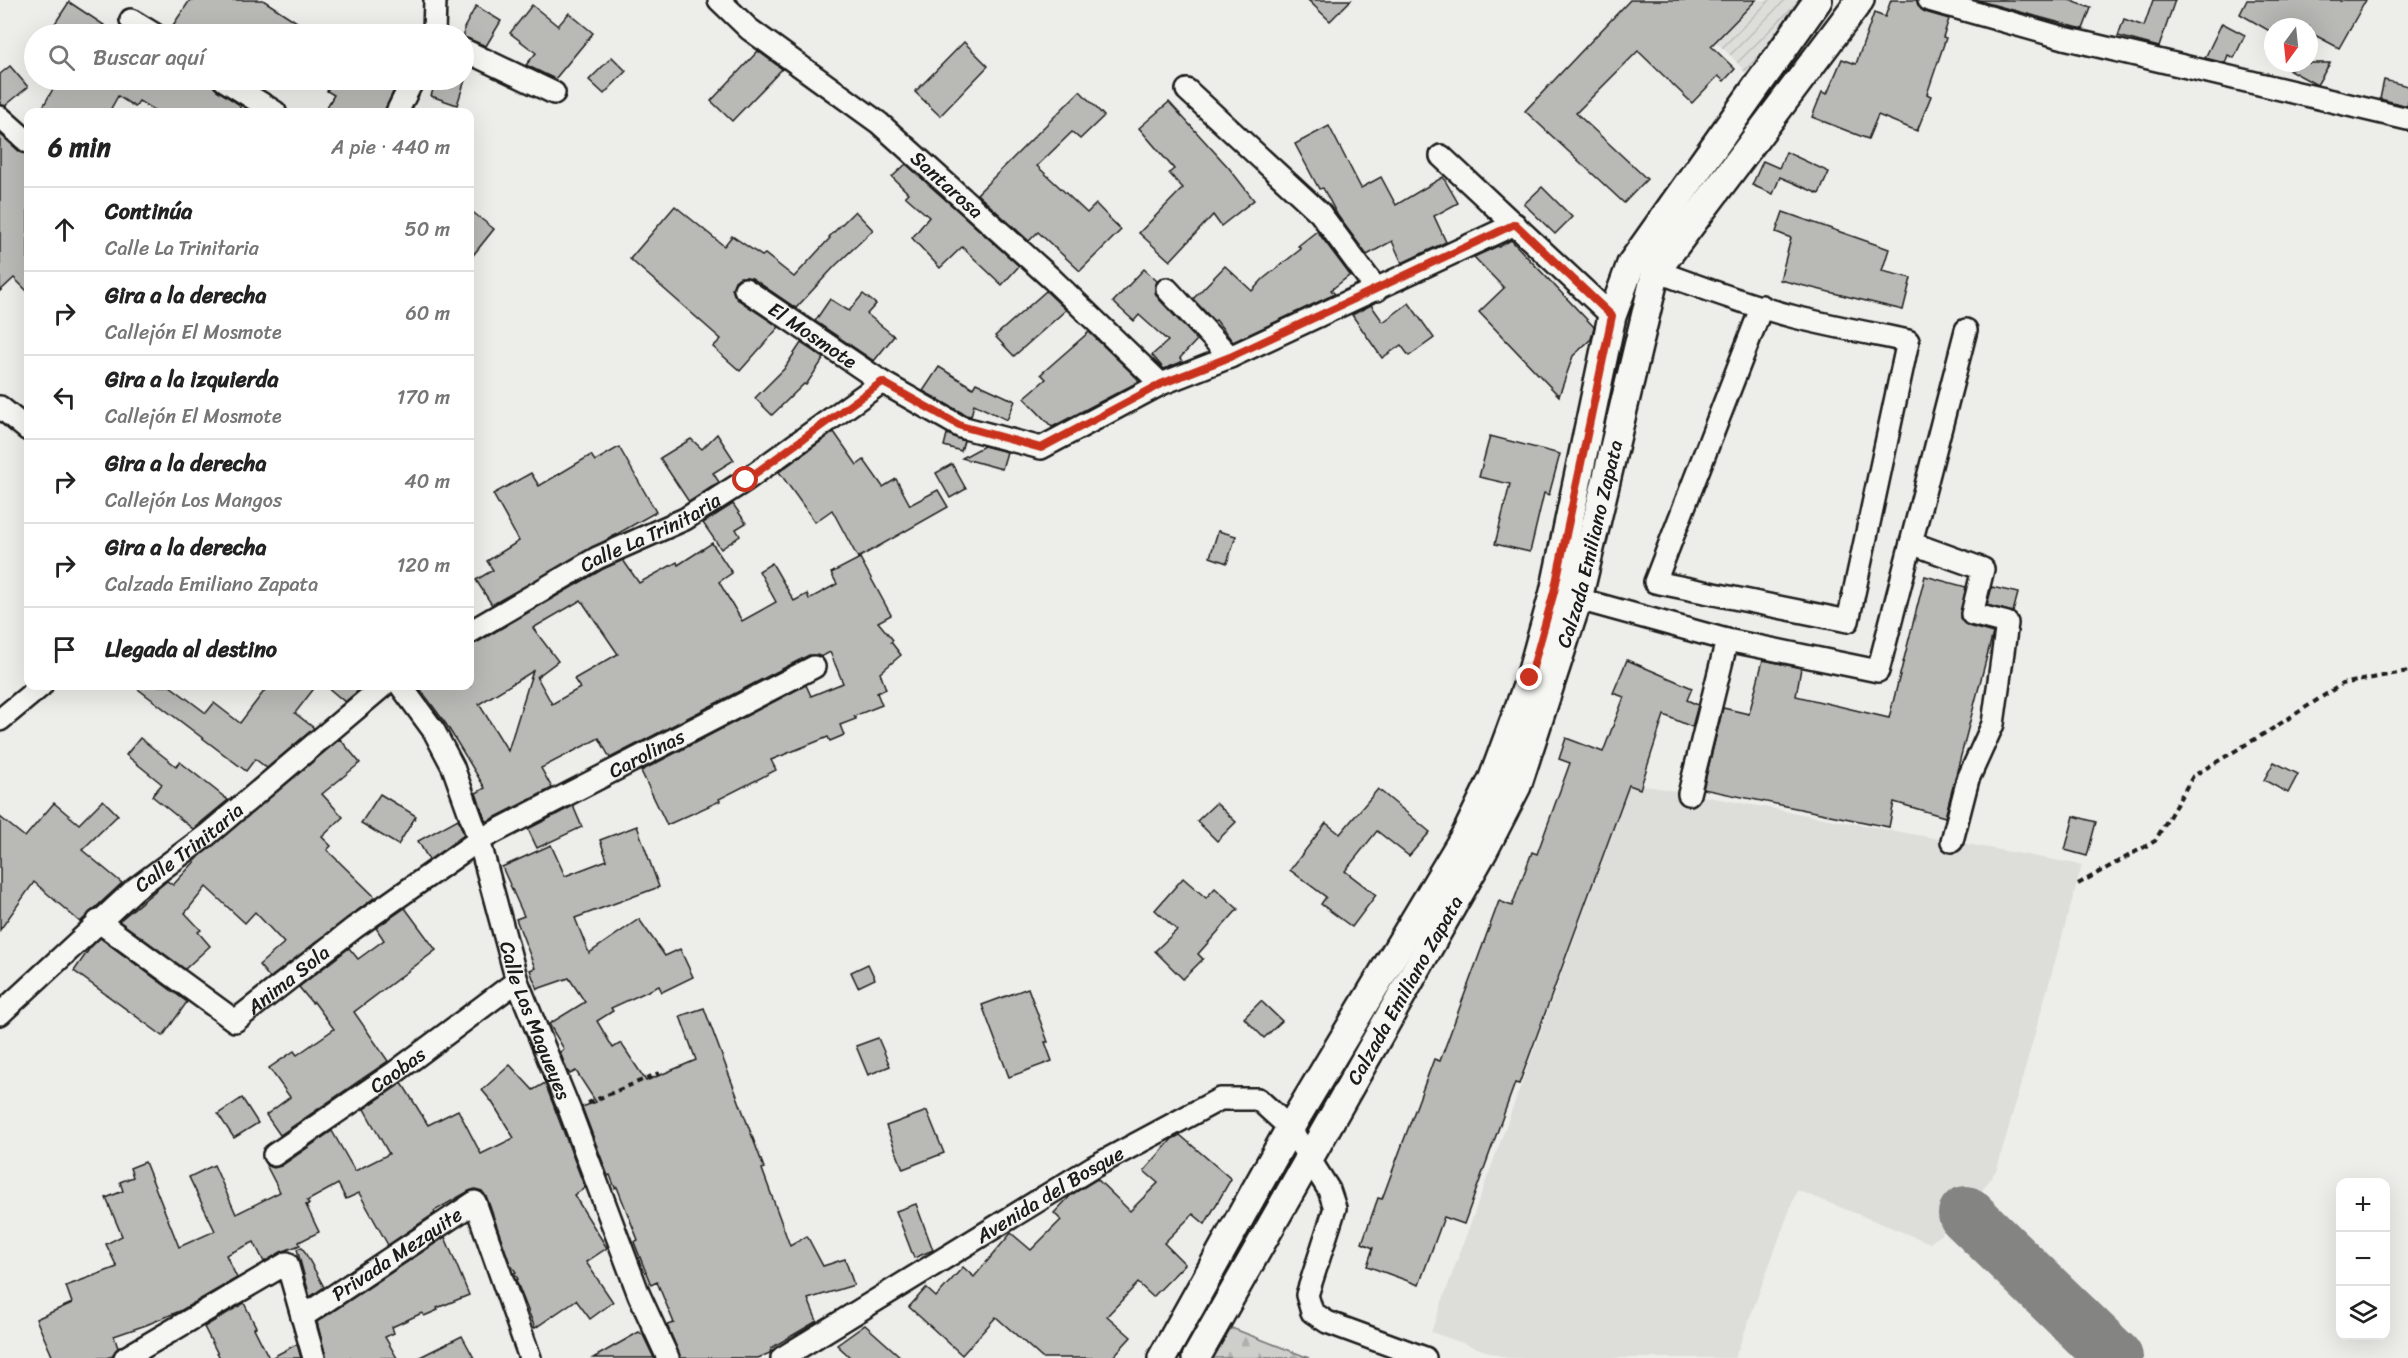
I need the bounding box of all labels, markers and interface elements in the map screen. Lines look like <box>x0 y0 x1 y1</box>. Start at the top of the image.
north arrow <box>2264 18 2318 72</box>
search box <box>24 24 474 90</box>
text: Buscar aquí <box>93 38 205 77</box>
icon: search <box>45 41 78 74</box>
text: 6 min <box>48 124 111 170</box>
text: A pie · 440 m <box>331 130 450 165</box>
street label: Santarosa <box>902 142 992 227</box>
text: Continúa <box>105 192 192 231</box>
text: 50 m <box>405 212 450 247</box>
icon: ahead <box>48 213 81 246</box>
text: Calle La Trinitaria <box>105 231 259 266</box>
text: Gira a la derecha <box>105 276 266 315</box>
street label: El Mosmote <box>761 292 865 378</box>
text: 60 m <box>405 296 450 331</box>
icon: right <box>48 297 81 330</box>
text: Callejón El Mosmote <box>105 315 282 350</box>
text: Gira a la izquierda <box>105 360 278 399</box>
text: 170 m <box>397 380 450 415</box>
icon: left <box>48 381 81 414</box>
text: Callejón El Mosmote <box>105 399 282 434</box>
street label: Calzada Emiliano Zapata <box>1546 436 1633 652</box>
text: Gira a la derecha <box>105 444 266 483</box>
text: 40 m <box>404 464 450 499</box>
icon: right <box>48 465 81 498</box>
route start <box>732 466 758 492</box>
street label: Calle La Trinitaria <box>573 482 729 582</box>
text: Callejón Los Mangos <box>105 483 282 518</box>
text: Gira a la derecha <box>105 528 266 567</box>
text: 120 m <box>397 548 450 583</box>
icon: right <box>48 549 81 582</box>
text: Calzada Emiliano Zapata <box>105 567 318 602</box>
text: Llegada al destino <box>105 630 277 669</box>
icon: arrive <box>48 633 81 666</box>
route end <box>1516 664 1542 690</box>
street label: Carolinas <box>602 719 692 788</box>
street label: Calle Trinitaria <box>126 793 252 902</box>
street label: Calzada Emiliano Zapata <box>1337 889 1472 1092</box>
street label: Anima Sola <box>238 935 338 1024</box>
street label: Calle Los Magueyes <box>489 937 581 1106</box>
street label: Caobas <box>362 1037 434 1103</box>
street label: Avenida del Bosque <box>968 1136 1131 1253</box>
map controls <box>2336 1178 2390 1340</box>
button: + <box>2336 1178 2390 1232</box>
street label: Privada Mezquite <box>324 1197 470 1310</box>
button: − <box>2336 1232 2390 1286</box>
button: layers <box>2336 1286 2390 1340</box>

